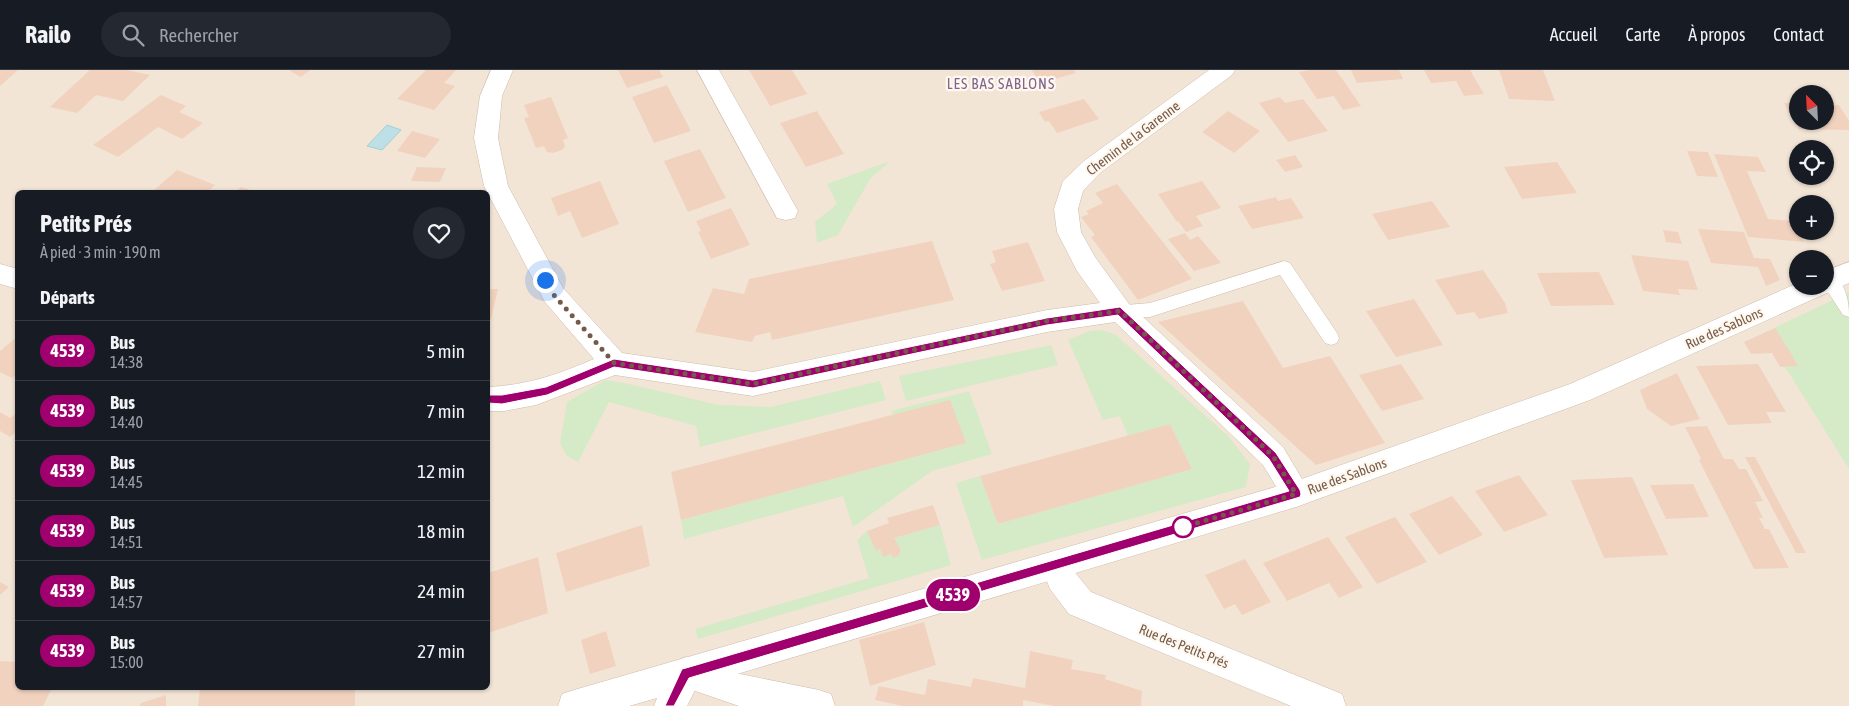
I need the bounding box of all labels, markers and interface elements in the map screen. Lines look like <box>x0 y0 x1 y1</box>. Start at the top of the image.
search box <box>101 12 451 57</box>
text: Railo <box>25 21 71 48</box>
icon: search <box>119 21 147 49</box>
text: Rechercher <box>159 24 238 46</box>
text: Accueil <box>1550 24 1598 45</box>
text: Carte <box>1626 24 1660 45</box>
text: À propos <box>1688 24 1745 45</box>
text: Contact <box>1773 24 1824 45</box>
district label: LES BAS SABLONS <box>947 75 1055 92</box>
north arrow <box>1789 85 1834 130</box>
map controls <box>1789 85 1834 295</box>
street label: Chemin de la Garenne <box>1083 98 1183 178</box>
button: locate <box>1789 140 1834 185</box>
button: + <box>1789 195 1834 240</box>
button: heart <box>413 207 465 259</box>
text: Petits Prés <box>40 210 132 237</box>
text: À pied · 3 min · 190 m <box>40 243 161 261</box>
button: − <box>1789 250 1834 295</box>
your location <box>533 268 558 293</box>
text: Départs <box>40 286 95 308</box>
street label: Rue des Sablons <box>1683 304 1765 352</box>
text: Bus <box>110 331 135 353</box>
text: 4539 <box>51 340 84 361</box>
text: 5 min <box>426 340 465 362</box>
text: 14:38 <box>110 353 143 371</box>
text: Bus <box>110 391 135 413</box>
text: 4539 <box>51 400 84 421</box>
text: 7 min <box>426 400 465 422</box>
text: 14:40 <box>110 413 143 431</box>
text: Bus <box>110 451 135 473</box>
street label: Rue des Sablons <box>1305 454 1389 498</box>
text: 4539 <box>51 460 84 481</box>
text: 12 min <box>417 460 465 482</box>
text: 14:45 <box>110 473 143 491</box>
text: Bus <box>110 511 135 533</box>
unlabelled marker <box>1172 516 1194 538</box>
text: 4539 <box>51 520 84 541</box>
text: 18 min <box>417 520 465 542</box>
text: 14:51 <box>110 533 143 551</box>
text: Bus <box>110 571 135 593</box>
line badge: 4539 <box>918 579 988 611</box>
text: 4539 <box>51 580 84 601</box>
text: 24 min <box>417 580 465 602</box>
text: 4539 <box>936 584 970 605</box>
text: 14:57 <box>110 593 143 611</box>
street label: Rue des Petits Prés <box>1137 621 1231 671</box>
text: Bus <box>110 631 135 653</box>
text: 4539 <box>51 640 84 661</box>
text: 27 min <box>417 640 465 662</box>
text: 15:00 <box>110 653 143 671</box>

